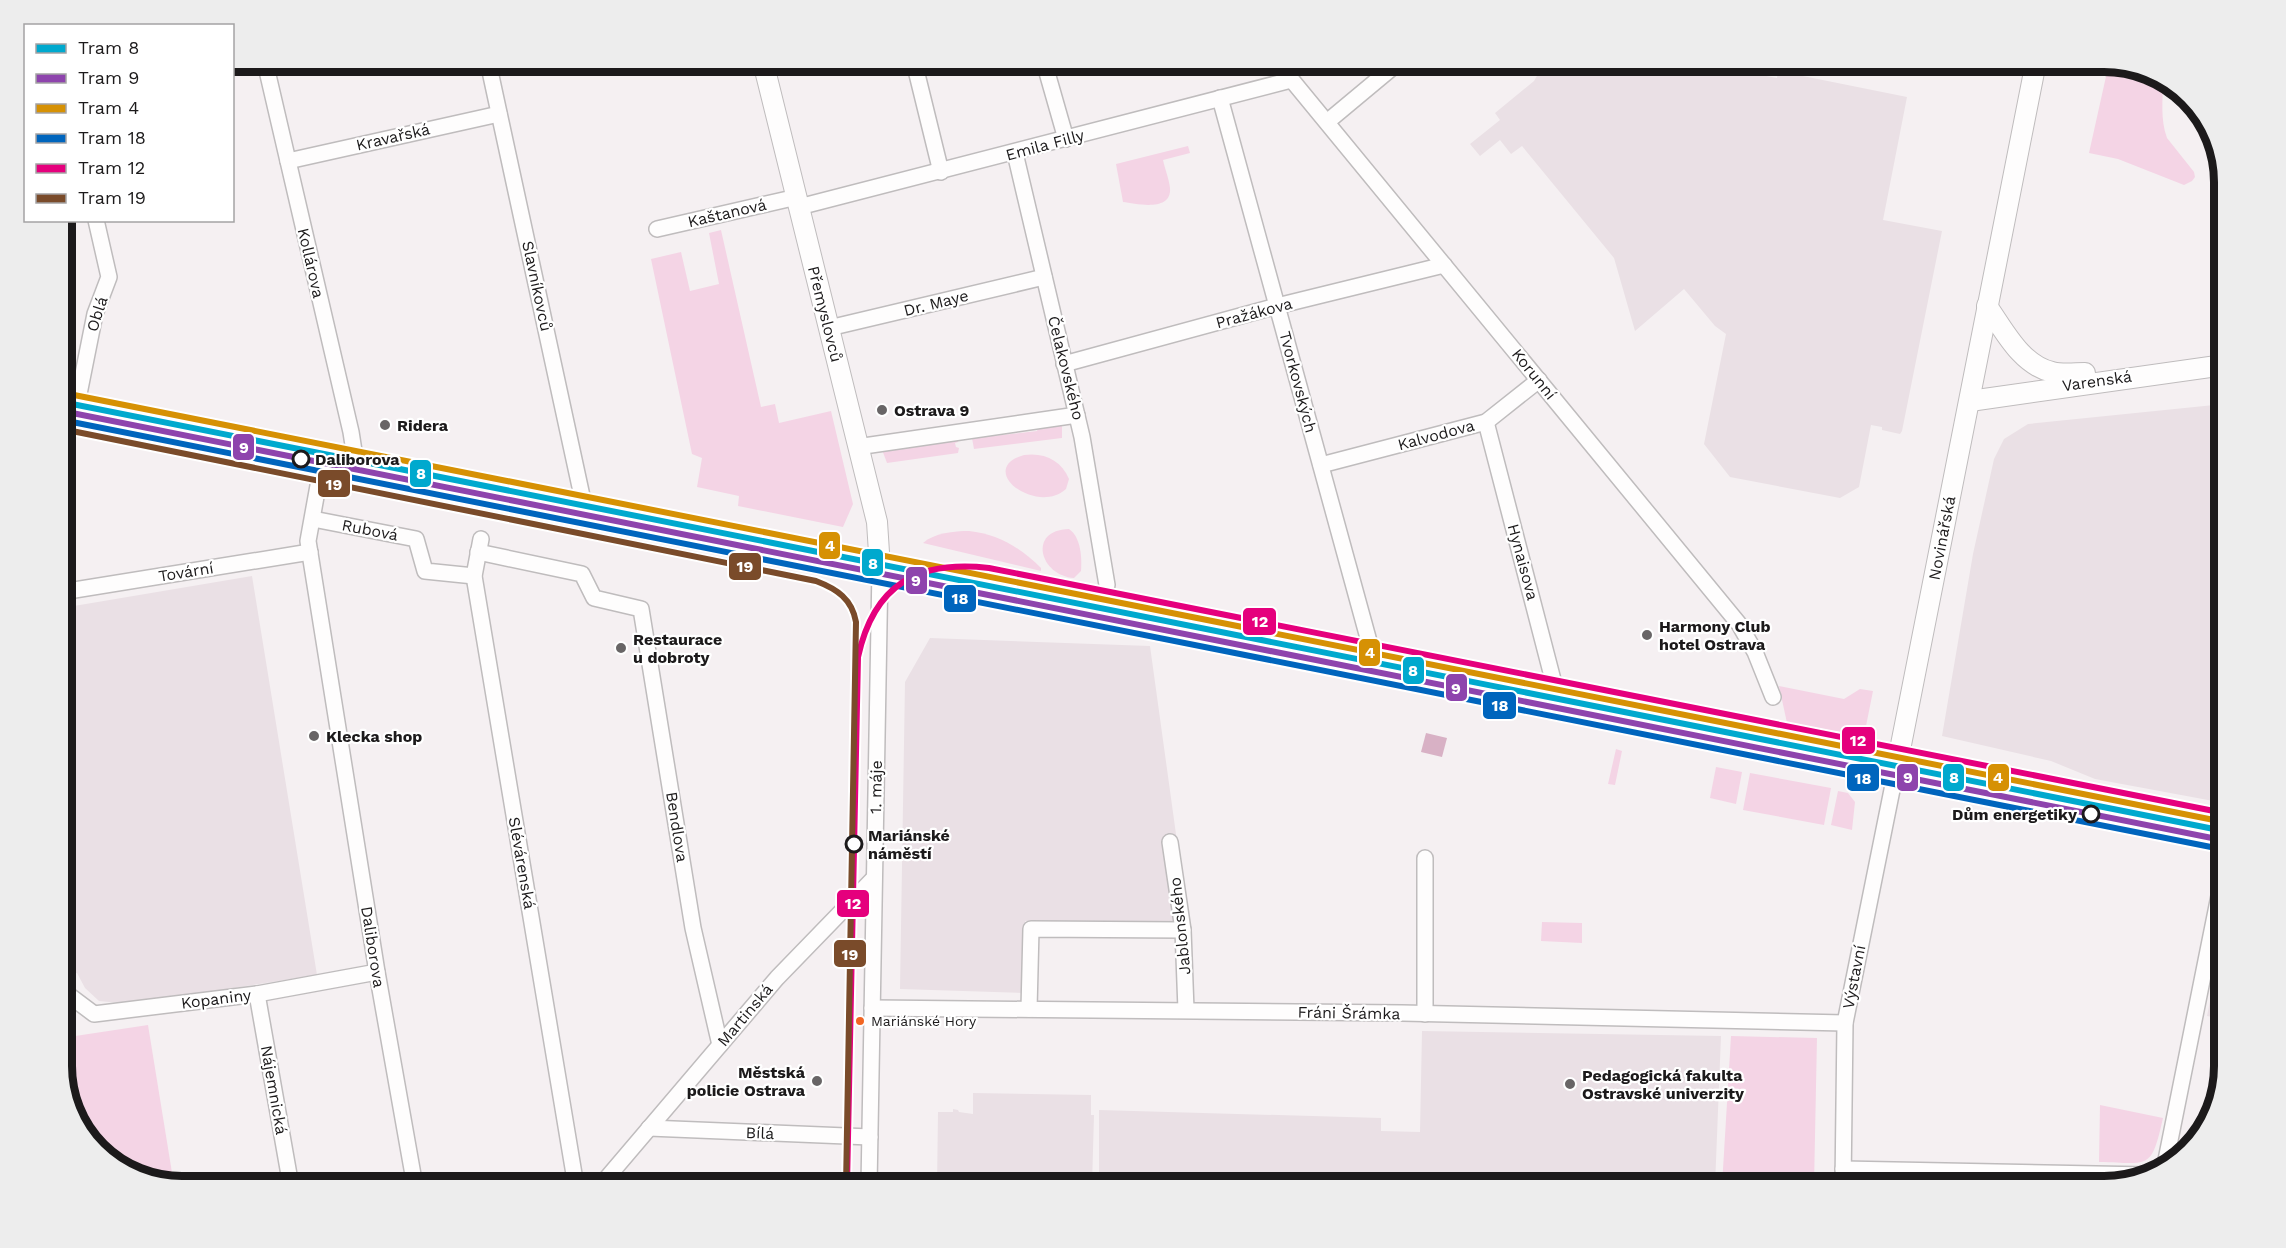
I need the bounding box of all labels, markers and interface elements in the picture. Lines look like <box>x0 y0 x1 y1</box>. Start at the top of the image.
legend <box>24 24 234 222</box>
text: Tram 8 <box>78 37 139 58</box>
text: Tram 9 <box>78 67 139 88</box>
text: Tram 4 <box>78 97 139 118</box>
street label: Kravařská <box>354 119 432 155</box>
street label: Emila Filly <box>1004 125 1087 165</box>
text: Tram 18 <box>78 127 146 148</box>
text: Tram 12 <box>78 157 145 178</box>
text: Tram 19 <box>78 187 146 208</box>
street label: Kaštanová <box>686 195 768 231</box>
street label: Kollárova <box>294 226 328 300</box>
street label: Slavníkovců <box>518 239 556 333</box>
street label: Přemyslovců <box>804 264 846 364</box>
street label: Dr. Maye <box>902 286 970 320</box>
street label: Oblá <box>82 294 112 334</box>
street label: Pražákova <box>1214 294 1294 332</box>
street label: Čelakovského <box>1044 314 1088 422</box>
street label: Tvorkovských <box>1275 329 1321 435</box>
street label: Korunní <box>1508 345 1560 403</box>
street label: Varenská <box>2061 367 2133 395</box>
place label: Ostrava 9 <box>894 401 970 420</box>
marker: Ostrava 9 <box>875 403 889 417</box>
place label: Ridera <box>397 416 449 435</box>
street label: Kalvodova <box>1396 416 1476 454</box>
marker: Ridera <box>378 418 392 432</box>
line badge: 9 <box>232 433 255 461</box>
text: 9 <box>239 438 249 457</box>
marker: Daliborova <box>292 450 310 468</box>
place label: Daliborova <box>315 450 400 469</box>
line badge: 8 <box>409 459 432 488</box>
text: 8 <box>416 464 426 483</box>
line badge: 19 <box>317 469 351 498</box>
text: 19 <box>326 475 343 494</box>
street label: Novinářská <box>1925 494 1959 582</box>
street label: Rubová <box>340 515 400 545</box>
street label: Hynaisova <box>1504 522 1542 602</box>
line badge: 4 <box>818 531 841 560</box>
text: 4 <box>825 536 835 555</box>
line badge: 8 <box>861 548 884 577</box>
line badge: 19 <box>728 552 762 581</box>
text: 8 <box>868 554 878 573</box>
text: 19 <box>737 557 754 576</box>
street label: Tovární <box>157 558 215 586</box>
line badge: 9 <box>905 566 928 595</box>
text: 9 <box>911 571 921 590</box>
line badge: 18 <box>943 584 977 613</box>
text: 18 <box>952 589 968 608</box>
line badge: 12 <box>1242 607 1277 636</box>
text: 12 <box>1252 612 1268 631</box>
place label: Harmony Club hotel Ostrava <box>1659 617 1771 654</box>
marker: Harmony Club hotel Ostrava <box>1640 628 1654 642</box>
place label: Restaurace u dobroty <box>633 630 722 667</box>
line badge: 4 <box>1358 638 1381 667</box>
marker: Restaurace u dobroty <box>614 641 628 655</box>
text: 4 <box>1365 643 1375 662</box>
line badge: 8 <box>1402 656 1425 685</box>
text: 8 <box>1408 661 1418 680</box>
line badge: 9 <box>1445 673 1468 702</box>
text: 9 <box>1451 679 1461 698</box>
line badge: 18 <box>1482 691 1517 720</box>
text: 18 <box>1492 696 1508 715</box>
line badge: 12 <box>1841 726 1876 755</box>
place label: Klecka shop <box>326 727 422 746</box>
marker: Klecka shop <box>307 729 321 743</box>
text: 12 <box>1850 731 1866 750</box>
street label: 1. máje <box>866 760 886 814</box>
line badge: 18 <box>1846 763 1880 792</box>
line badge: 9 <box>1896 763 1919 792</box>
line badge: 8 <box>1942 763 1965 792</box>
line badge: 4 <box>1987 763 2010 792</box>
text: 9 <box>1903 768 1913 787</box>
text: 8 <box>1949 768 1959 787</box>
text: 4 <box>1993 768 2003 787</box>
text: 18 <box>1855 769 1871 788</box>
street label: Bendlova <box>662 790 692 864</box>
place label: Dům energetiky <box>1952 805 2078 824</box>
marker: Dům energetiky <box>2082 805 2100 823</box>
street label: Slévárenská <box>505 815 539 911</box>
place label: Mariánské náměstí <box>868 826 950 863</box>
marker: Mariánské náměstí <box>845 835 863 853</box>
street label: Jablonského <box>1165 876 1195 976</box>
line badge: 12 <box>836 889 870 918</box>
text: 12 <box>845 894 861 913</box>
street label: Daliborova <box>357 905 389 989</box>
line badge: 19 <box>833 939 867 968</box>
street label: Výstavní <box>1839 943 1869 1011</box>
text: 19 <box>842 945 859 964</box>
street label: Martinská <box>713 980 777 1050</box>
street label: Kopaniny <box>180 985 253 1013</box>
street label: Fráni Šrámka <box>1297 1003 1401 1023</box>
place label: Mariánské Hory <box>871 1013 977 1029</box>
marker: Mariánské Hory <box>854 1015 866 1027</box>
street label: Nájemnická <box>257 1044 291 1136</box>
place label: Městská policie Ostrava <box>687 1063 806 1100</box>
place label: Pedagogická fakulta Ostravské univerzity <box>1582 1066 1745 1103</box>
marker: Městská policie Ostrava <box>810 1074 824 1088</box>
marker: Pedagogická fakulta Ostravské univerzity <box>1563 1077 1577 1091</box>
street label: Bílá <box>745 1123 775 1143</box>

